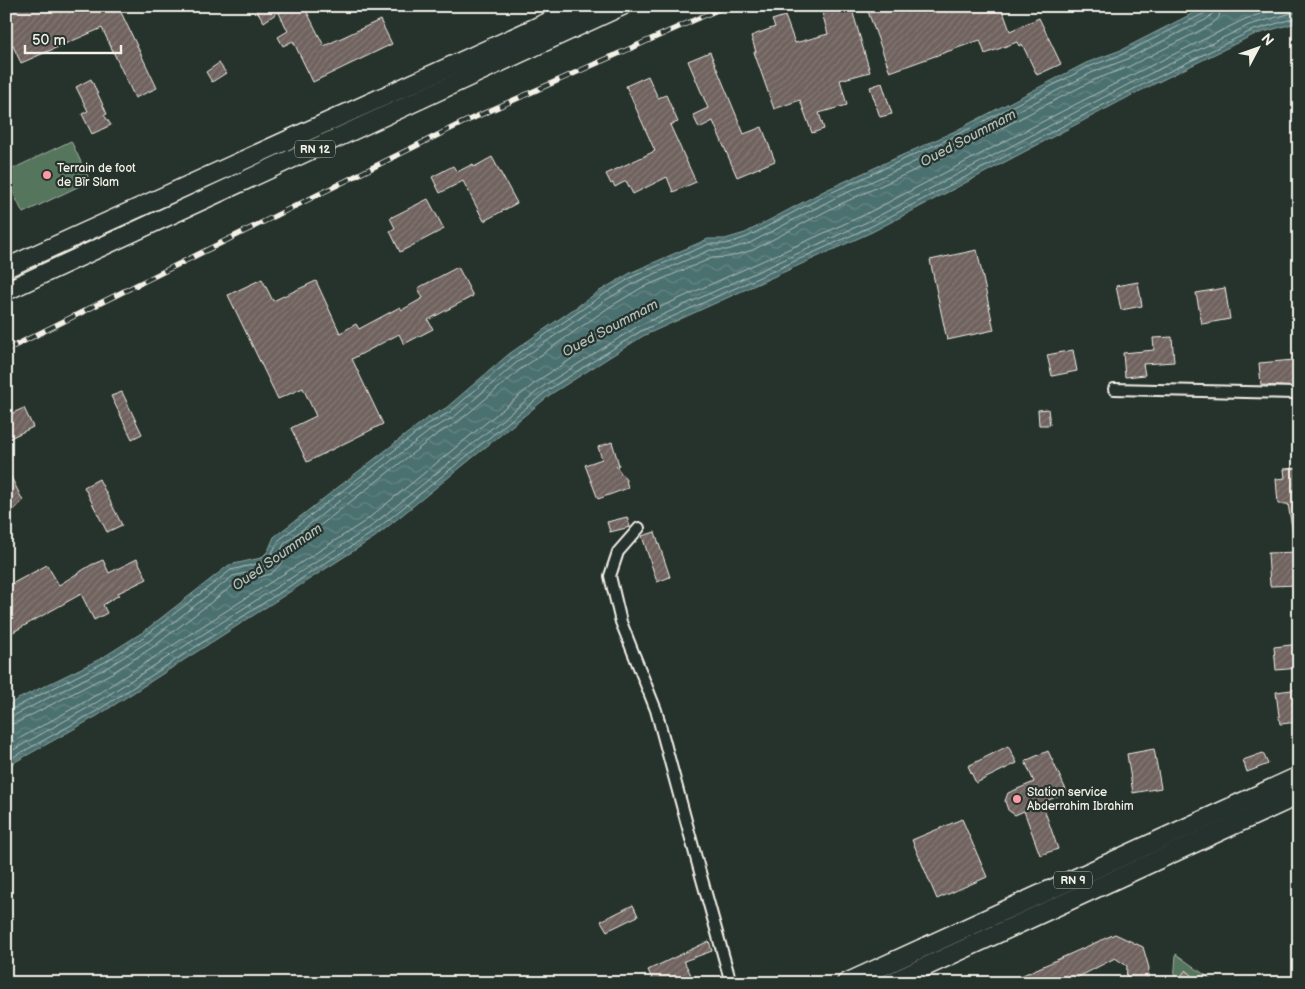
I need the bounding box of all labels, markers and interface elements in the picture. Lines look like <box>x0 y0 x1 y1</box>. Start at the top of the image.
scale bar <box>25 22 121 54</box>
north arrow <box>1232 22 1282 72</box>
text: N <box>1258 30 1277 49</box>
text: 50 m <box>32 31 66 50</box>
water label: Oued Soummam <box>917 105 1019 170</box>
road number: RN 12 <box>295 140 335 158</box>
place label: Terrain de foot de Bïr Slam <box>57 161 136 190</box>
marker: Terrain de foot de Bïr Slam <box>41 169 53 181</box>
water label: Oued Soummam <box>559 295 661 360</box>
water label: Oued Soummam <box>229 519 326 594</box>
place label: Station service Abderrahim Ibrahim <box>1027 785 1134 814</box>
marker: Station service Abderrahim Ibrahim <box>1011 793 1023 805</box>
road number: RN 9 <box>1054 872 1092 888</box>

